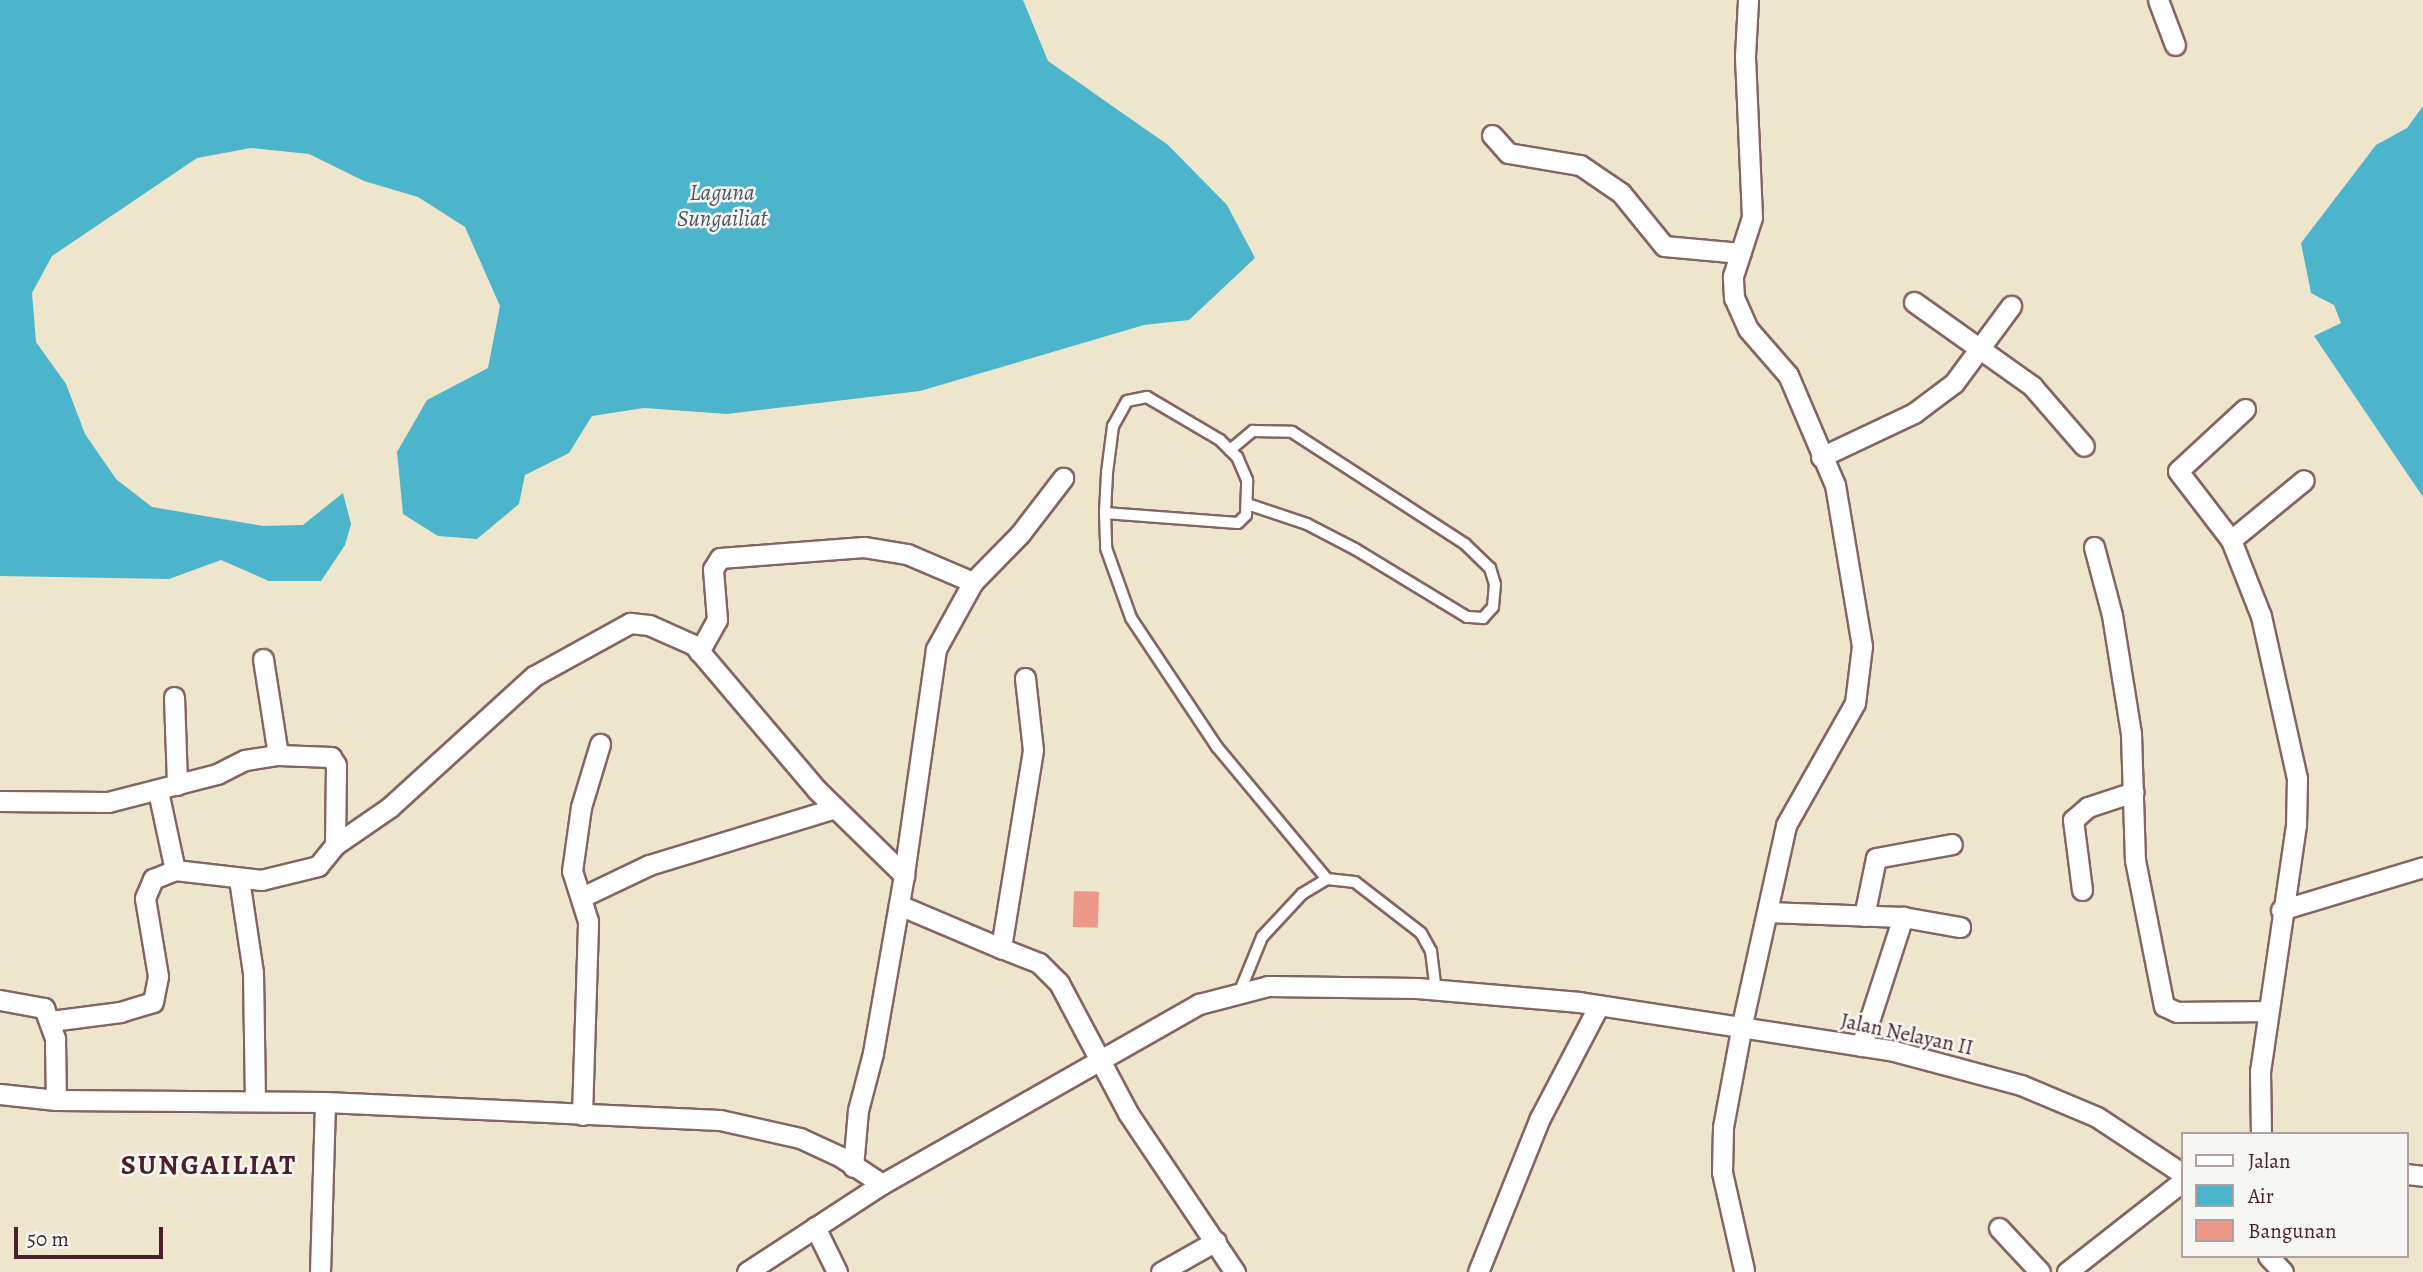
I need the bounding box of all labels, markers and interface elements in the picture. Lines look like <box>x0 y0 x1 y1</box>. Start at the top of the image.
water label: Laguna Sungailiat <box>677 179 767 233</box>
street label: Jalan Nelayan II <box>1838 1008 1976 1060</box>
legend <box>2182 1132 2409 1258</box>
text: Jalan <box>2248 1147 2290 1175</box>
district label: SUNGAILIAT <box>122 1148 296 1182</box>
text: Air <box>2248 1182 2274 1210</box>
scale bar <box>18 1212 166 1256</box>
text: Bangunan <box>2248 1217 2337 1245</box>
text: 50 m <box>27 1225 69 1253</box>

